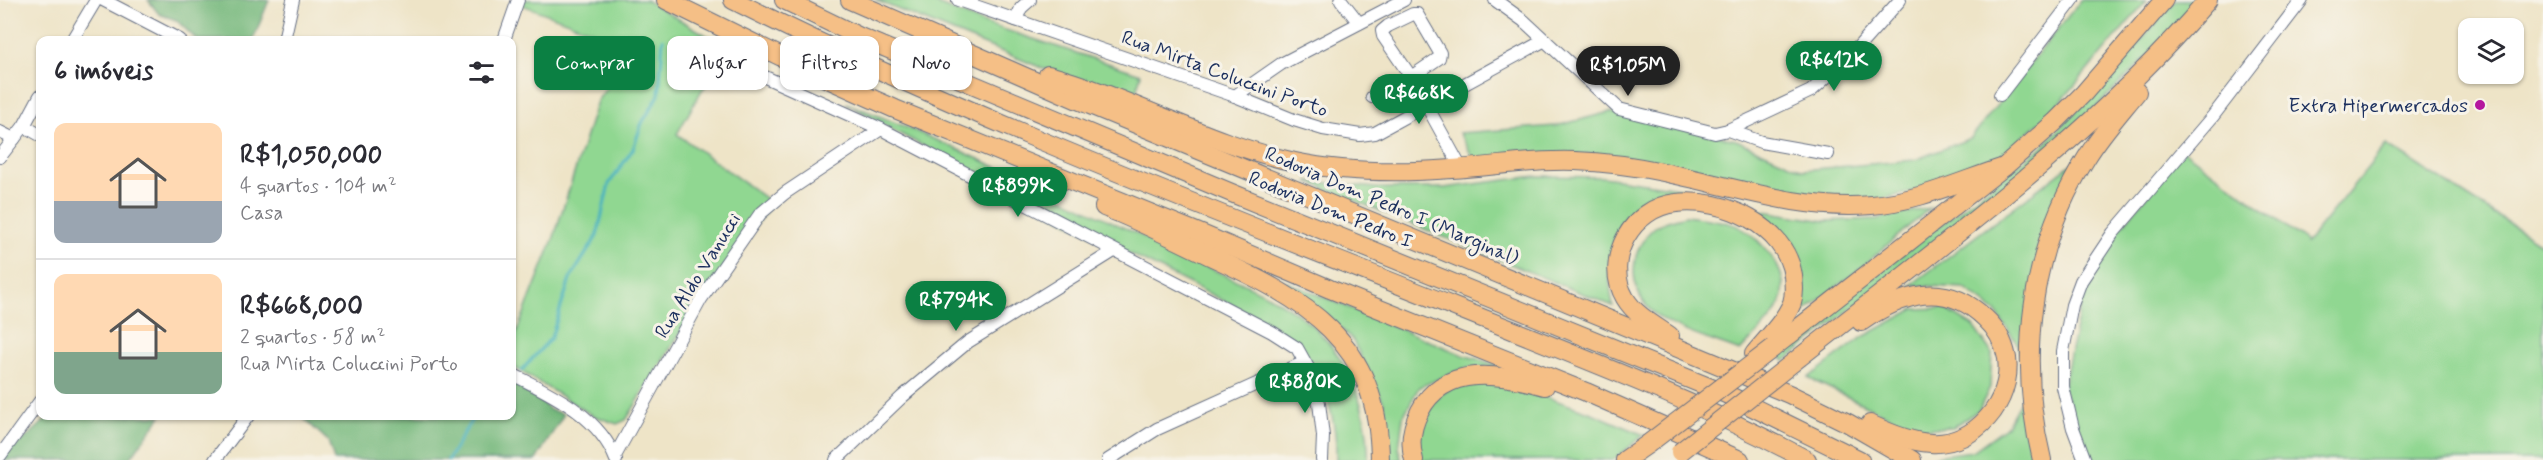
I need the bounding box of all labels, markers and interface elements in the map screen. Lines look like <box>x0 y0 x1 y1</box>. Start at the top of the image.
map controls <box>2458 18 2524 84</box>
button: layers <box>2458 18 2524 84</box>
street label: Rua Mirta Coluccini Porto <box>1118 24 1331 124</box>
chip: Comprar <box>534 36 655 90</box>
chip: Alugar <box>667 36 768 90</box>
chip: Filtros <box>780 36 879 90</box>
chip: Novo <box>891 36 972 90</box>
pin: R$612K <box>1785 41 1883 92</box>
pin: R$1.05M <box>1573 46 1683 97</box>
text: R$612K <box>1800 47 1868 74</box>
text: R$1.05M <box>1590 52 1666 79</box>
text: 6 imóveis <box>54 55 153 89</box>
icon: filters <box>465 56 498 89</box>
pin: R$668K <box>1370 74 1468 125</box>
text: R$668K <box>1384 80 1454 107</box>
place label: Extra Hipermercados <box>2288 93 2468 120</box>
marker: Extra Hipermercados <box>2473 98 2487 112</box>
text: R$1,050,000 <box>240 139 382 173</box>
street label: Rodovia Dom Pedro I (Marginal) <box>1262 141 1522 269</box>
icon: home <box>102 147 174 219</box>
street label: Rodovia Dom Pedro I <box>1246 165 1416 253</box>
pin: R$899K <box>969 167 1067 218</box>
text: 4 quartos · 104 m² <box>240 173 397 200</box>
text: R$899K <box>982 173 1054 200</box>
text: Casa <box>240 200 283 227</box>
street label: Rua Aldo Vanucci <box>649 208 748 344</box>
pin: R$794K <box>907 281 1005 332</box>
text: R$794K <box>919 287 993 314</box>
text: R$668,000 <box>240 290 363 324</box>
icon: home <box>102 298 174 370</box>
text: 2 quartos · 58 m² <box>240 324 385 351</box>
text: Rua Mirta Coluccini Porto <box>240 351 458 378</box>
pin: R$880K <box>1256 363 1354 414</box>
text: R$880K <box>1269 369 1341 396</box>

